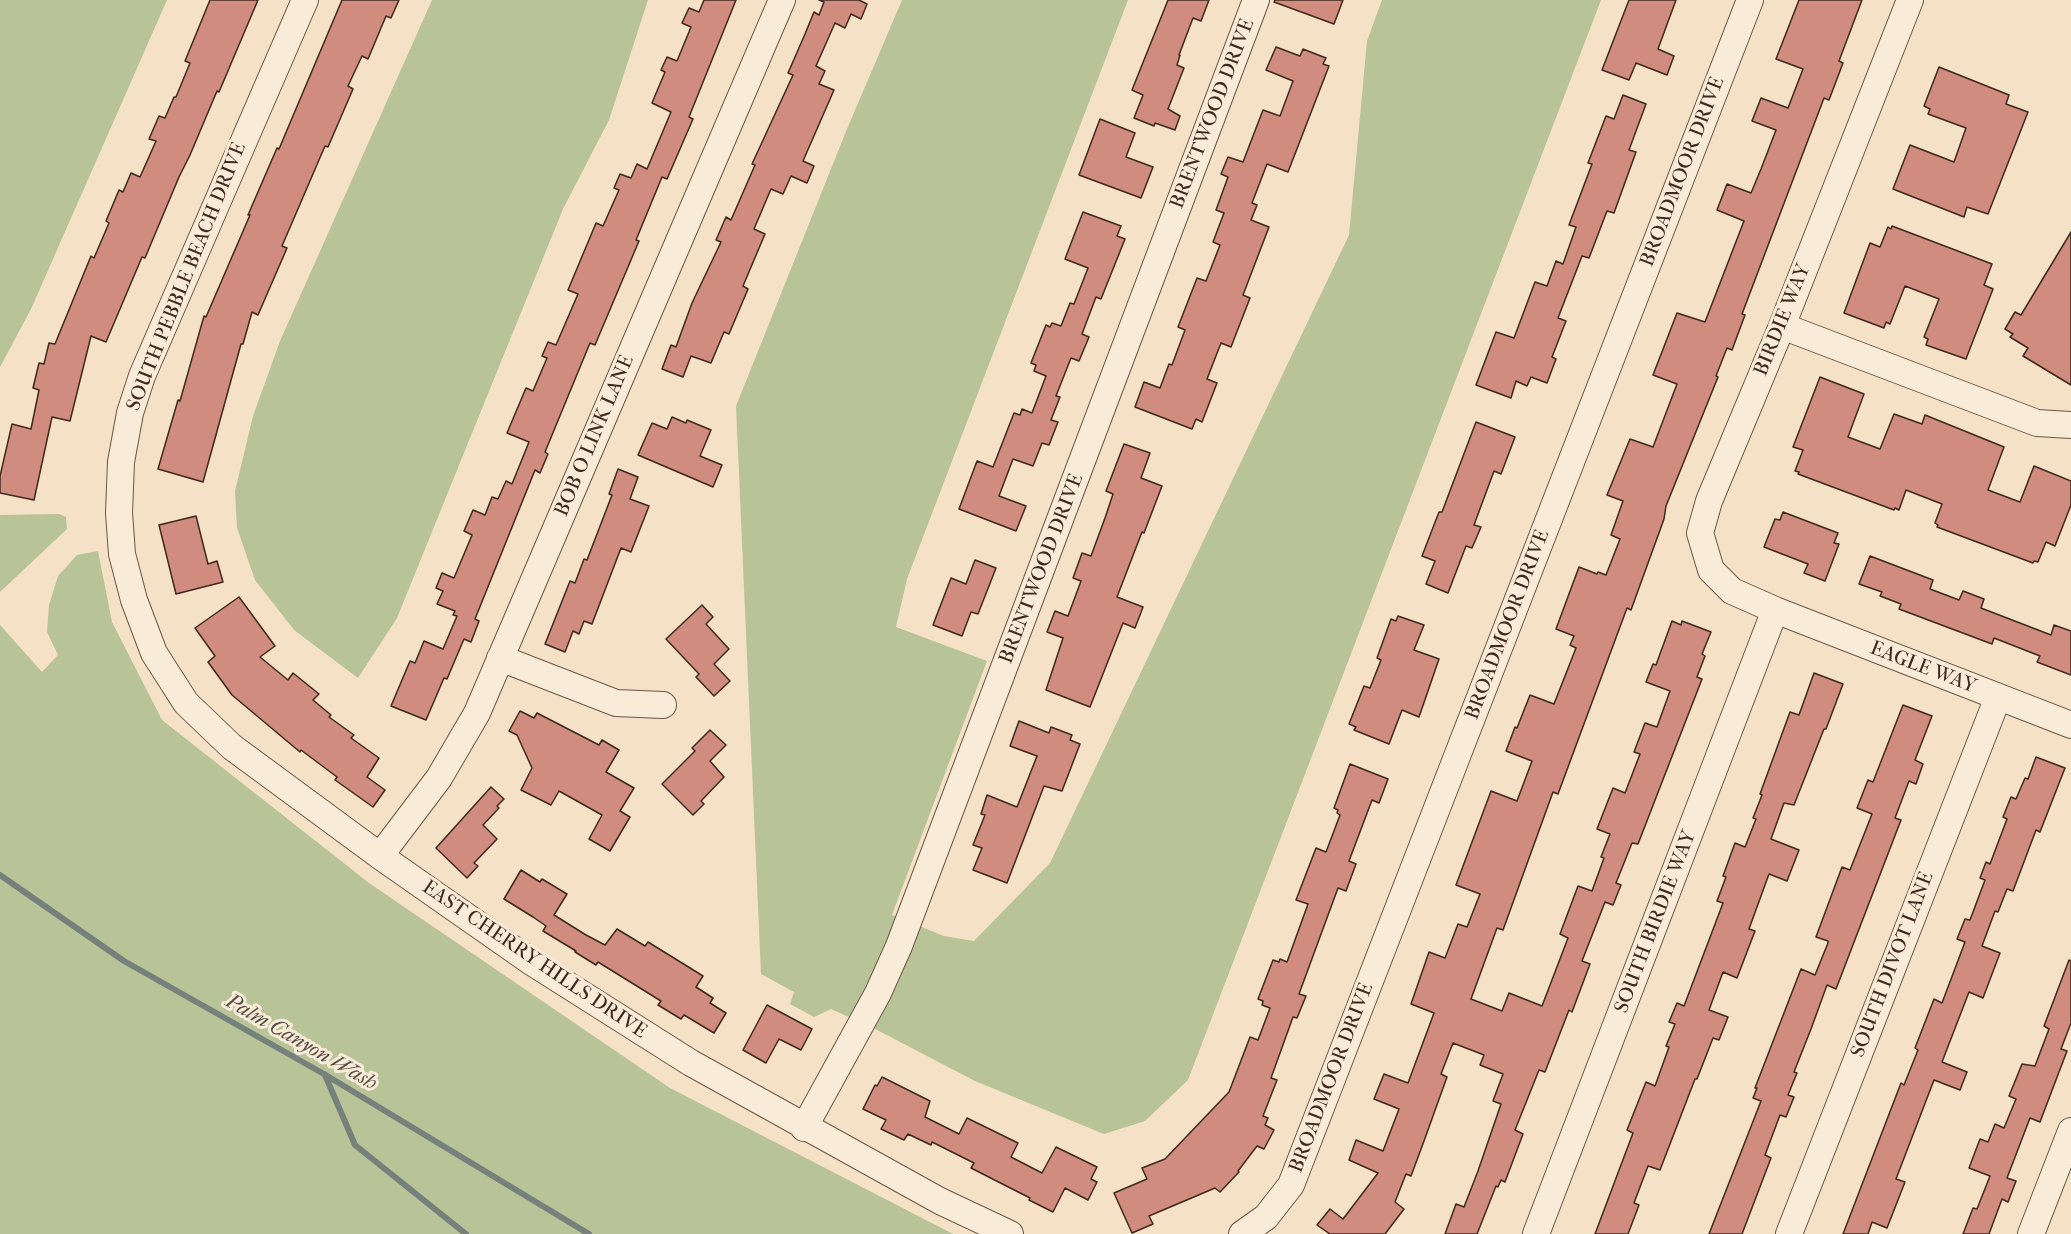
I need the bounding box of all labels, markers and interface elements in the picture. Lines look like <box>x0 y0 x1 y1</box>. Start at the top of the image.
street label: BRENTWOOD DRIVE <box>1166 16 1260 212</box>
street label: BROADMOOR DRIVE <box>1636 74 1730 270</box>
street label: SOUTH PEBBLE BEACH DRIVE <box>122 139 252 415</box>
street label: BIRDIE WAY <box>1750 260 1816 380</box>
street label: BOB O LINK LANE <box>550 352 640 520</box>
street label: BRENTWOOD DRIVE <box>995 471 1089 667</box>
street label: BROADMOOR DRIVE <box>1461 527 1555 723</box>
street label: EAGLE WAY <box>1867 637 1979 699</box>
street label: SOUTH BIRDIE WAY <box>1610 827 1702 1017</box>
street label: SOUTH DIVOT LANE <box>1847 869 1939 1061</box>
street label: EAST CHERRY HILLS DRIVE <box>417 876 651 1044</box>
street label: BROADMOOR DRIVE <box>1285 980 1379 1176</box>
water label: Palm Canyon Wash <box>221 989 381 1097</box>

